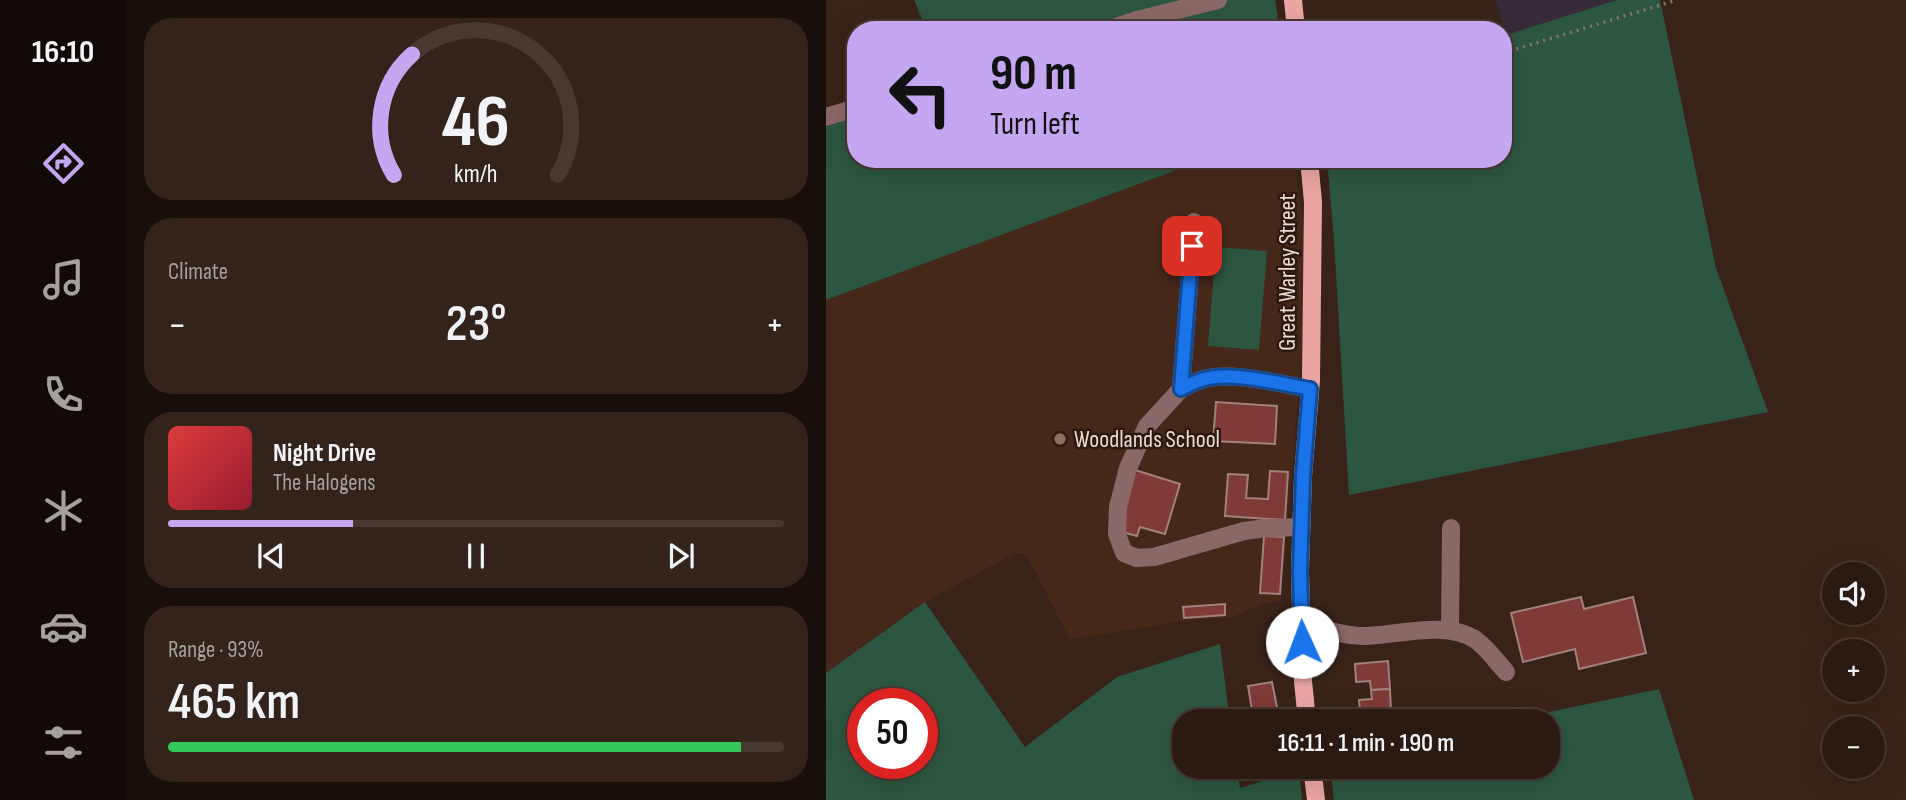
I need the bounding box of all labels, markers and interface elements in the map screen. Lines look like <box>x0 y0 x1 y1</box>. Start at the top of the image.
text: 16:10 <box>32 33 94 72</box>
text: 90 m <box>990 45 1077 104</box>
icon: left <box>875 49 966 140</box>
text: 46 <box>442 79 510 167</box>
text: Turn left <box>990 105 1080 144</box>
icon: directions <box>39 139 88 188</box>
text: km/h <box>454 159 498 190</box>
street label: Great Warley Street <box>1273 193 1302 351</box>
pin <box>1162 216 1222 276</box>
icon: arrive <box>1173 227 1211 265</box>
icon: music <box>39 255 88 304</box>
text: Climate <box>168 258 228 286</box>
text: 23° <box>446 293 506 356</box>
text: − <box>168 303 187 348</box>
text: + <box>765 303 784 348</box>
icon: phone <box>39 370 88 419</box>
place label: Woodlands School <box>1074 425 1220 454</box>
marker: Woodlands School <box>1052 431 1068 447</box>
text: Night Drive <box>273 438 376 469</box>
text: The Halogens <box>273 469 376 497</box>
icon: climate <box>39 486 88 535</box>
icon: previous <box>252 537 290 575</box>
icon: pause <box>457 537 495 575</box>
icon: next <box>662 537 700 575</box>
map controls <box>1822 562 1885 779</box>
button: sound <box>1822 562 1885 625</box>
icon: car <box>39 602 88 651</box>
position arrow <box>1265 605 1339 679</box>
text: Range · 93% <box>168 636 264 664</box>
button: + <box>1822 639 1885 702</box>
text: 465 km <box>168 671 300 734</box>
speed limit sign: 50 <box>847 688 938 779</box>
button: − <box>1822 716 1885 779</box>
icon: filters <box>39 718 88 767</box>
text: 16:11 · 1 min · 190 m <box>1278 728 1454 759</box>

